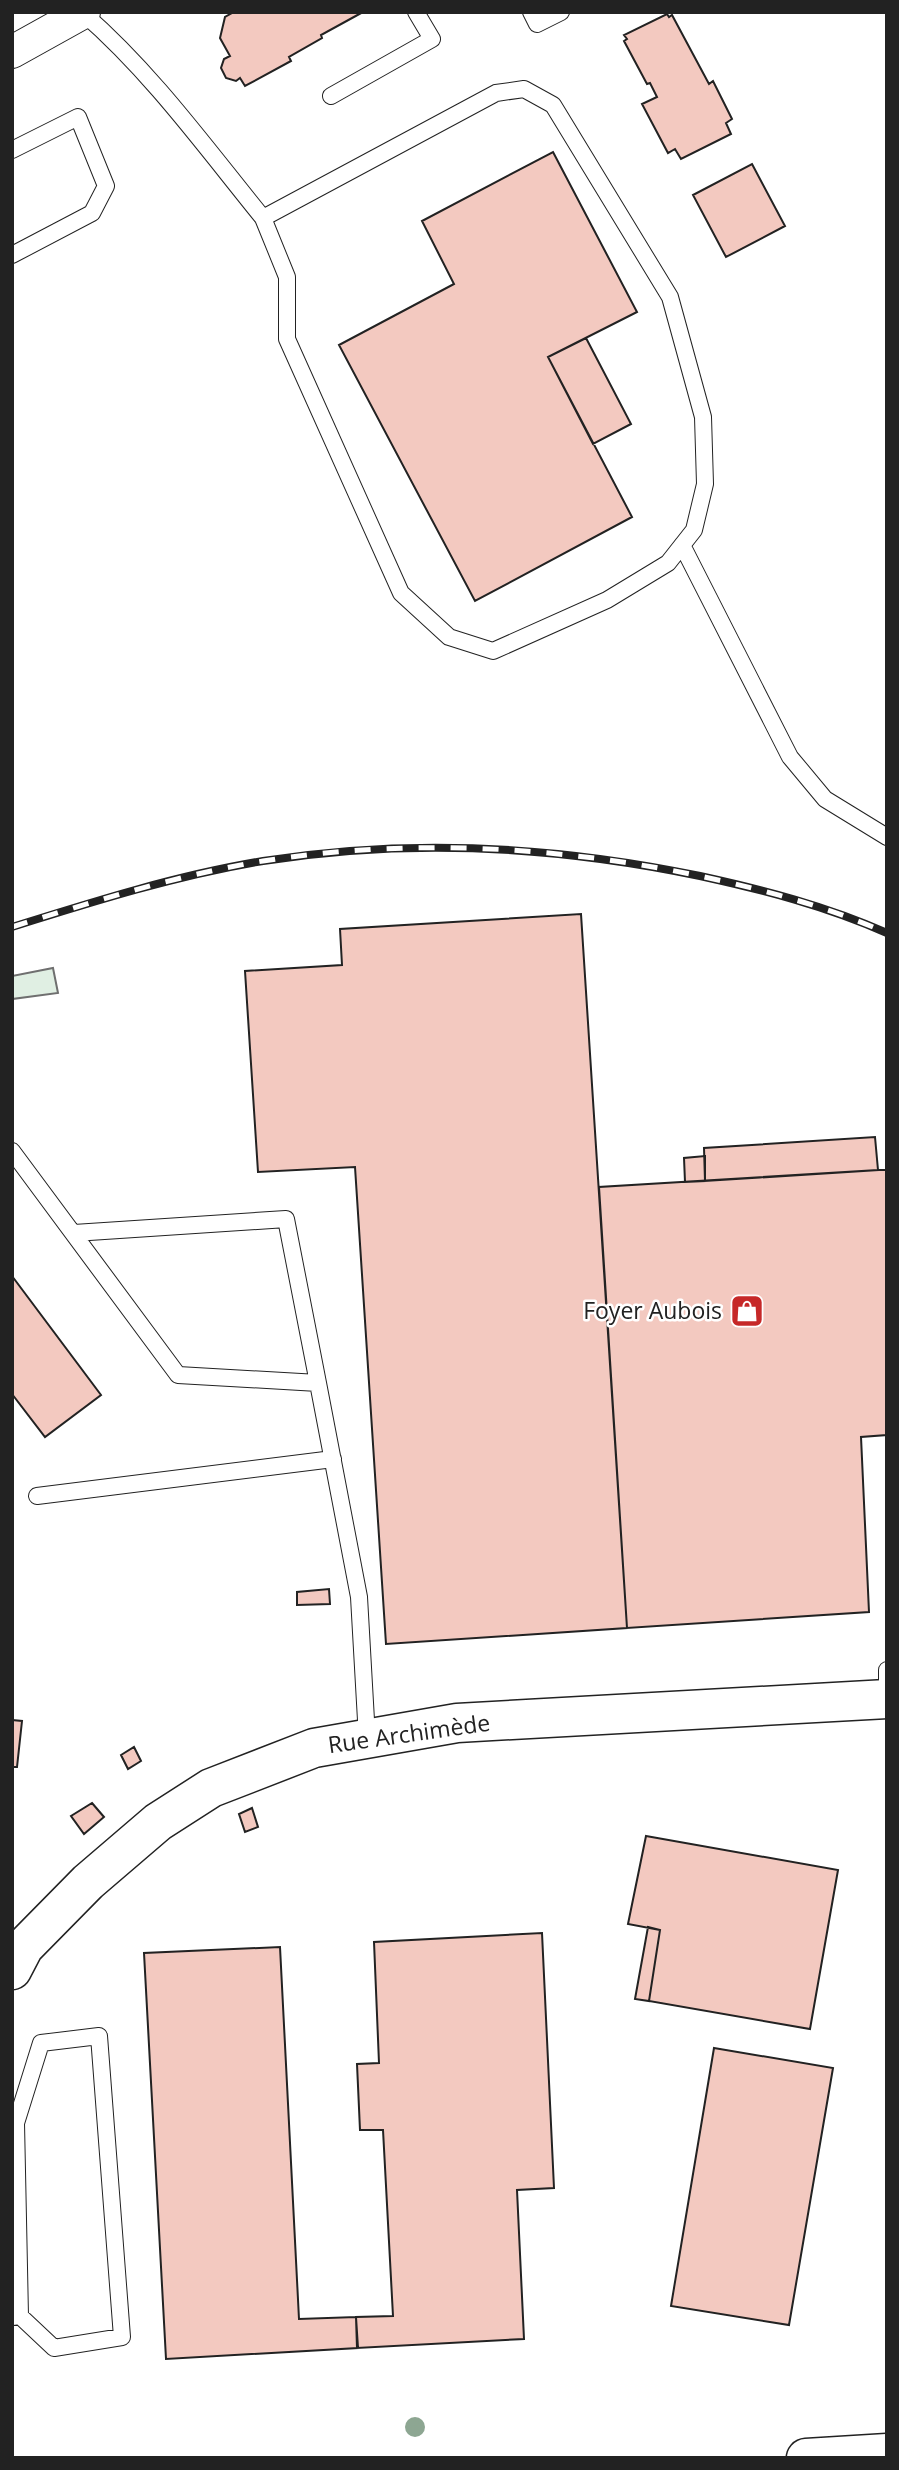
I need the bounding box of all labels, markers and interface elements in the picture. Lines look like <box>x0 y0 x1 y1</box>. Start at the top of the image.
shop icon: Foyer Aubois <box>728 1292 766 1330</box>
place label: Foyer Aubois <box>583 1294 722 1326</box>
street label: Rue Archimède <box>326 1706 492 1760</box>

